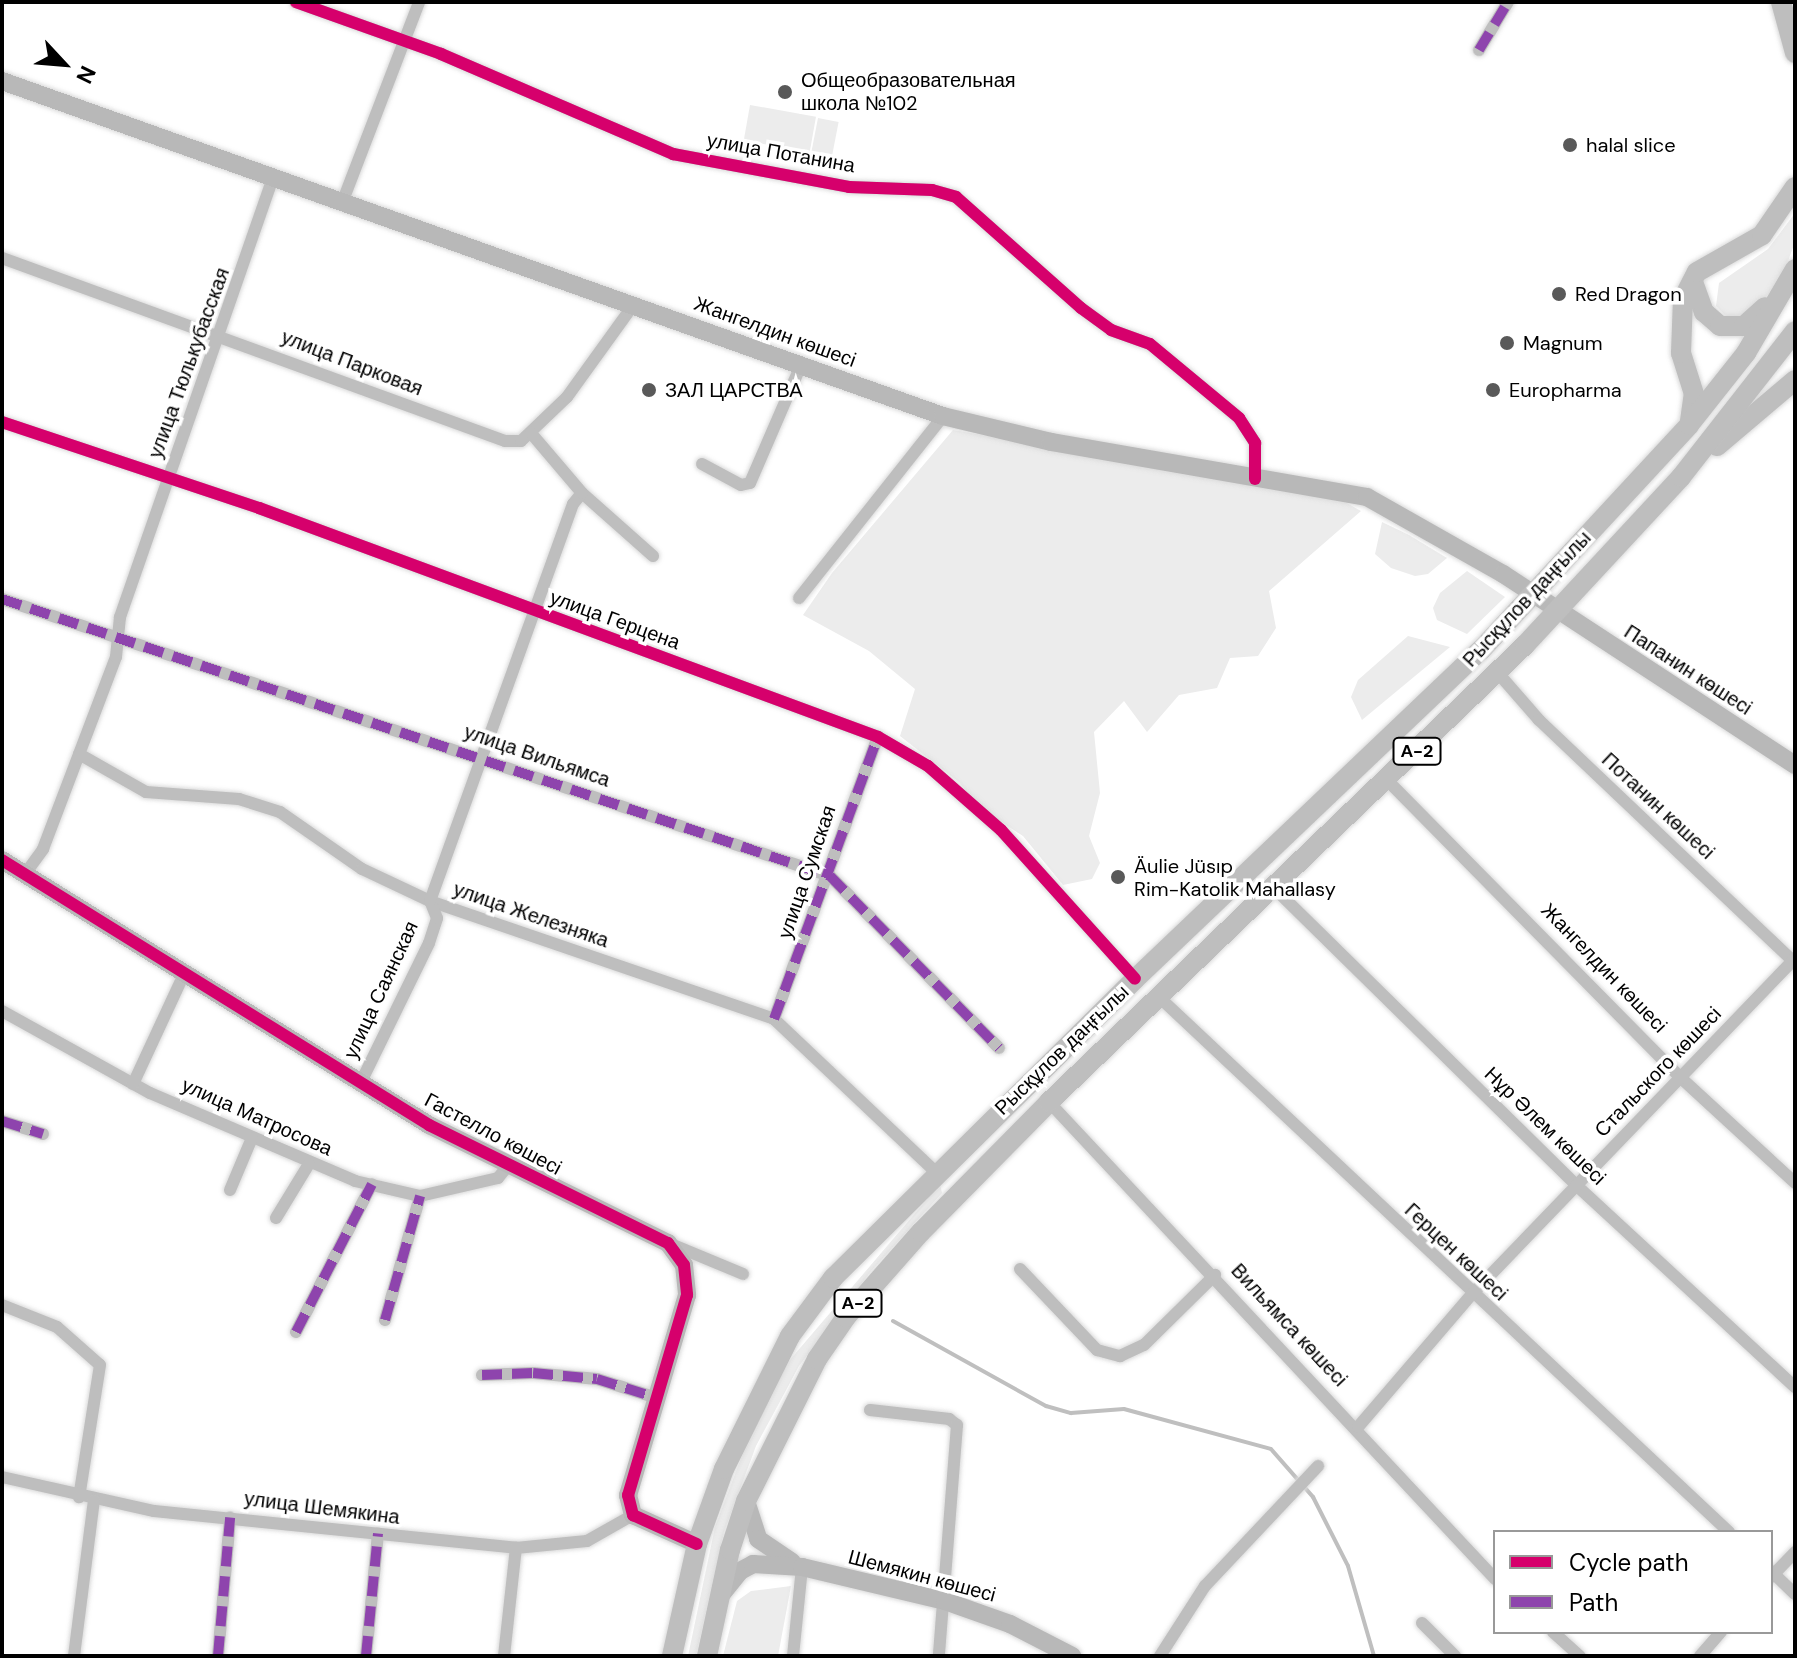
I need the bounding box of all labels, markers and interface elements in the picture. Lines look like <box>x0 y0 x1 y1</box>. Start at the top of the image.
north arrow <box>24 24 104 104</box>
text: N <box>69 61 103 88</box>
place label: Общеобразовательная школа №102 <box>801 68 1016 115</box>
marker: Общеобразовательная школа №102 <box>776 83 794 101</box>
street label: улица Потанина <box>705 128 857 178</box>
place label: halal slice <box>1586 133 1676 157</box>
marker: halal slice <box>1561 136 1579 154</box>
street label: улица Тюлькубасская <box>143 265 235 461</box>
place label: Red Dragon <box>1575 282 1682 306</box>
marker: Red Dragon <box>1550 285 1568 303</box>
street label: Жангелдин көшесі <box>691 292 859 372</box>
street label: улица Парковая <box>278 325 426 401</box>
place label: Magnum <box>1523 331 1603 355</box>
marker: Magnum <box>1498 334 1516 352</box>
place label: ЗАЛ ЦАРСТВА <box>665 378 803 402</box>
place label: Europharma <box>1509 378 1622 402</box>
marker: ЗАЛ ЦАРСТВА <box>640 381 658 399</box>
marker: Europharma <box>1484 381 1502 399</box>
street label: Рысқұлов даңғылы <box>1458 526 1596 672</box>
street label: улица Герцена <box>547 585 683 655</box>
street label: Папанин көшесі <box>1620 620 1756 720</box>
street label: улица Вильямса <box>461 720 613 792</box>
road number: A-2 <box>1391 737 1443 765</box>
street label: Потанин көшесі <box>1597 748 1719 864</box>
street label: улица Сумская <box>773 802 841 942</box>
place label: Äulie Jüsıp Rim-Katolik Mahallasy <box>1134 854 1336 901</box>
marker: Äulie Jüsıp Rim-Katolik Mahallasy <box>1109 868 1127 886</box>
street label: улица Железняка <box>450 877 612 953</box>
street label: Жангелдин көшесі <box>1536 898 1672 1038</box>
street label: улица Саянская <box>339 917 423 1063</box>
street label: Рысқұлов даңғылы <box>990 980 1134 1120</box>
street label: Стальского көшесі <box>1590 1002 1726 1142</box>
street label: Нұр Әлем көшесі <box>1479 1062 1611 1190</box>
street label: улица Матросова <box>178 1073 336 1161</box>
street label: Гастелло көшесі <box>420 1088 566 1180</box>
street label: Герцен көшесі <box>1400 1198 1512 1306</box>
street label: Вильямса көшесі <box>1226 1259 1352 1391</box>
road number: A-2 <box>832 1289 884 1317</box>
street label: улица Шемякина <box>243 1487 401 1529</box>
legend <box>1493 1530 1773 1634</box>
street label: Шемякин көшесі <box>846 1545 998 1607</box>
text: Cycle path <box>1569 1547 1688 1578</box>
text: Path <box>1569 1587 1618 1618</box>

